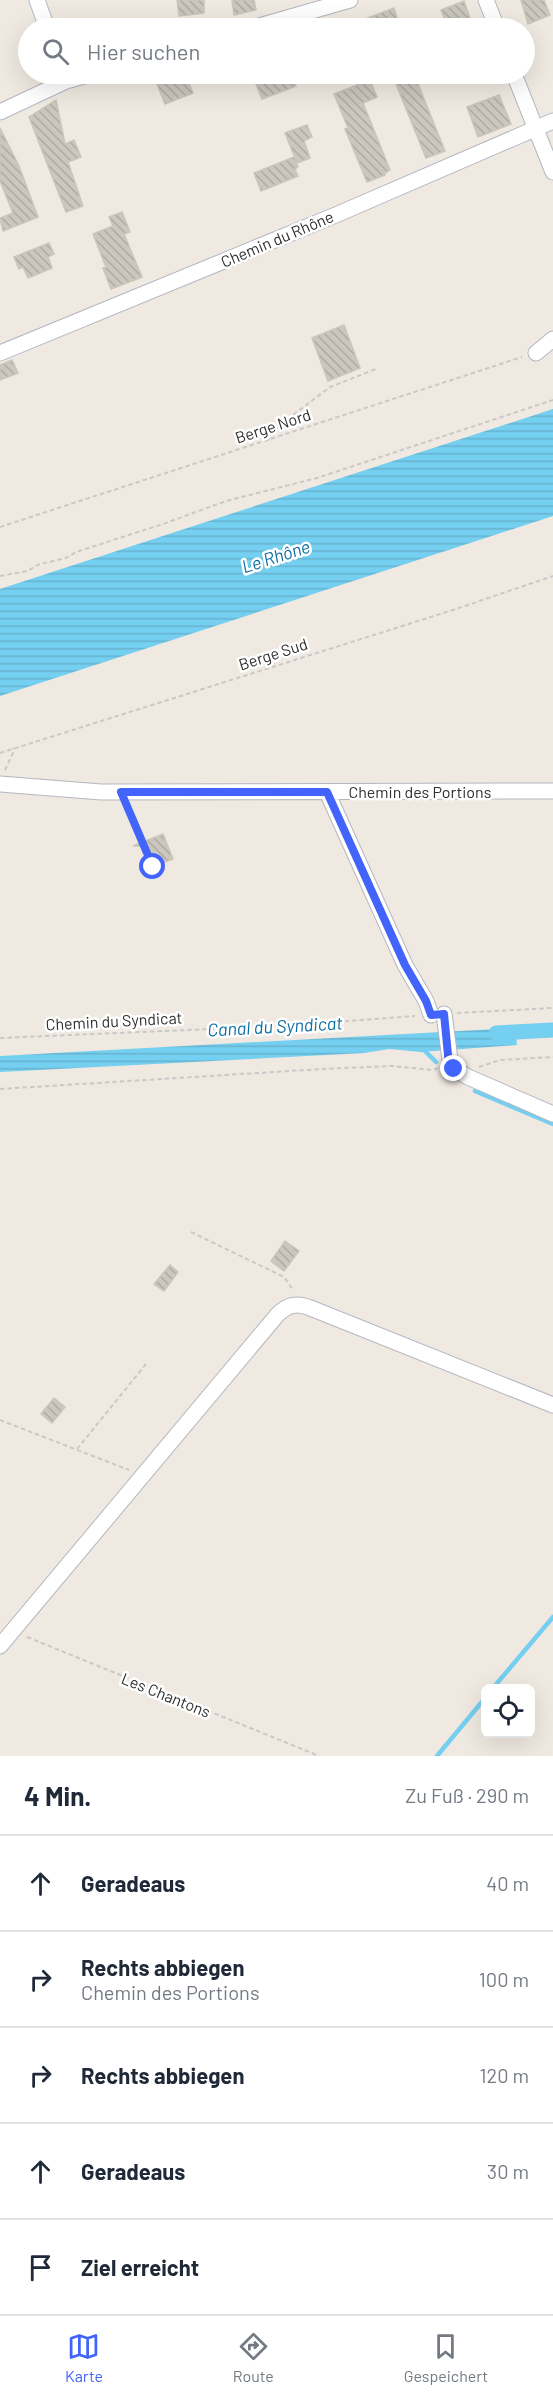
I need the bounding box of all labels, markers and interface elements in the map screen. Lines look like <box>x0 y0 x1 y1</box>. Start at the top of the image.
search box <box>18 18 535 84</box>
icon: search <box>39 35 72 68</box>
text: Hier suchen <box>87 38 200 64</box>
street label: Chemin du Rhône <box>218 206 336 271</box>
street label: Berge Nord <box>233 404 313 447</box>
water label: Le Rhône <box>239 535 313 577</box>
street label: Berge Sud <box>236 633 310 674</box>
street label: Chemin des Portions <box>349 782 491 801</box>
route start <box>139 853 165 879</box>
street label: Chemin du Syndicat <box>45 1007 183 1034</box>
water label: Canal du Syndicat <box>207 1011 344 1041</box>
route end <box>440 1055 466 1081</box>
street label: Les Chantons <box>119 1668 213 1721</box>
map controls <box>481 1684 535 1738</box>
button: locate <box>481 1684 535 1738</box>
text: 4 Min. <box>24 1780 91 1811</box>
text: Zu Fuß · 290 m <box>405 1783 529 1807</box>
icon: ahead <box>24 1867 57 1900</box>
text: Geradeaus <box>81 1870 185 1896</box>
text: 40 m <box>486 1871 529 1895</box>
text: Rechts abbiegen <box>81 1954 244 1980</box>
icon: right <box>24 1963 57 1996</box>
text: 100 m <box>479 1967 529 1991</box>
text: Chemin des Portions <box>81 1980 260 2004</box>
icon: right <box>24 2059 57 2092</box>
text: Rechts abbiegen <box>81 2062 244 2088</box>
text: 120 m <box>479 2063 529 2087</box>
icon: ahead <box>24 2155 57 2188</box>
text: Geradeaus <box>81 2158 185 2184</box>
text: 30 m <box>487 2159 529 2183</box>
icon: arrive <box>24 2251 57 2284</box>
text: Ziel erreicht <box>81 2254 199 2280</box>
tab: Karte <box>65 2330 103 2385</box>
tab: Route <box>233 2330 274 2385</box>
tab: Gespeichert <box>404 2330 488 2385</box>

